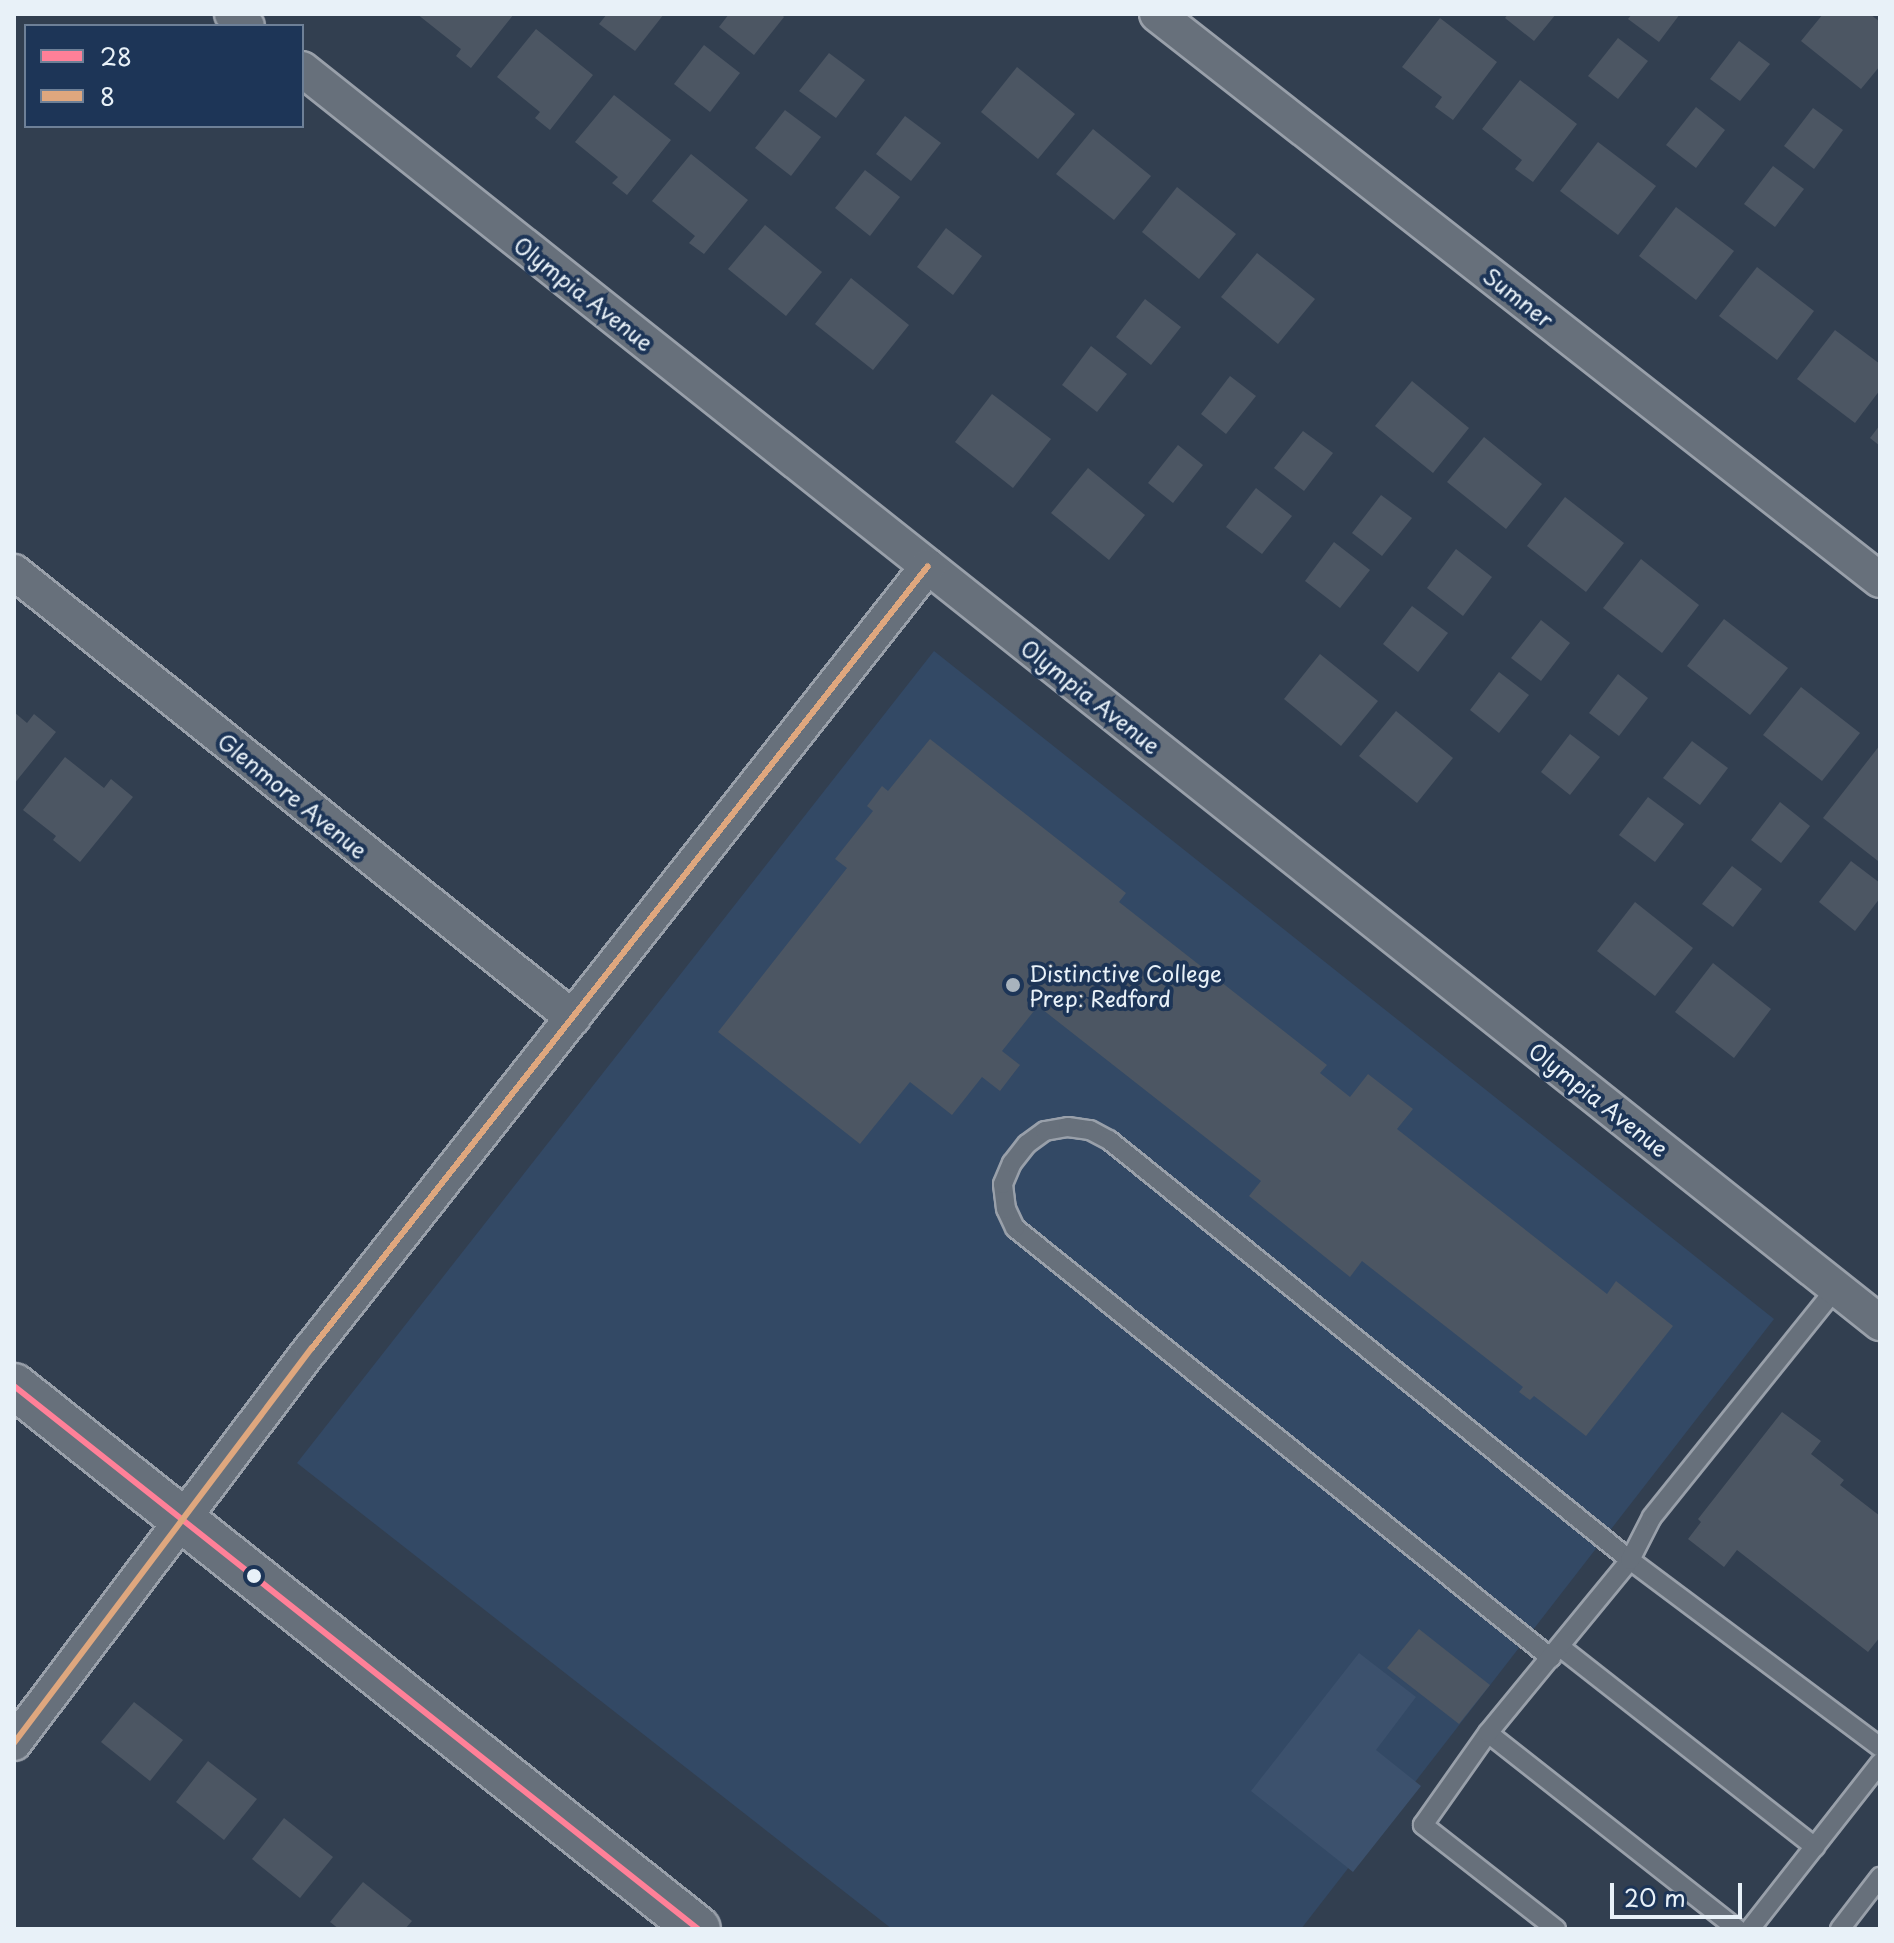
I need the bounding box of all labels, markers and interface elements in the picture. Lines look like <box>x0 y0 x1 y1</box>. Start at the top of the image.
legend <box>24 24 304 128</box>
text: 28 <box>100 38 132 74</box>
text: 8 <box>100 78 115 114</box>
street label: Olympia Avenue <box>509 230 659 356</box>
street label: Sumner <box>1479 261 1559 333</box>
street label: Olympia Avenue <box>1016 633 1166 759</box>
street label: Glenmore Avenue <box>213 727 373 863</box>
place label: Distinctive College Prep: Redford <box>1029 959 1223 1010</box>
marker: Distinctive College Prep: Redford <box>1004 976 1022 994</box>
street label: Olympia Avenue <box>1524 1036 1674 1162</box>
unlabelled marker <box>246 1568 262 1584</box>
scale bar <box>1614 1867 1746 1917</box>
text: 20 m <box>1624 1879 1686 1915</box>

